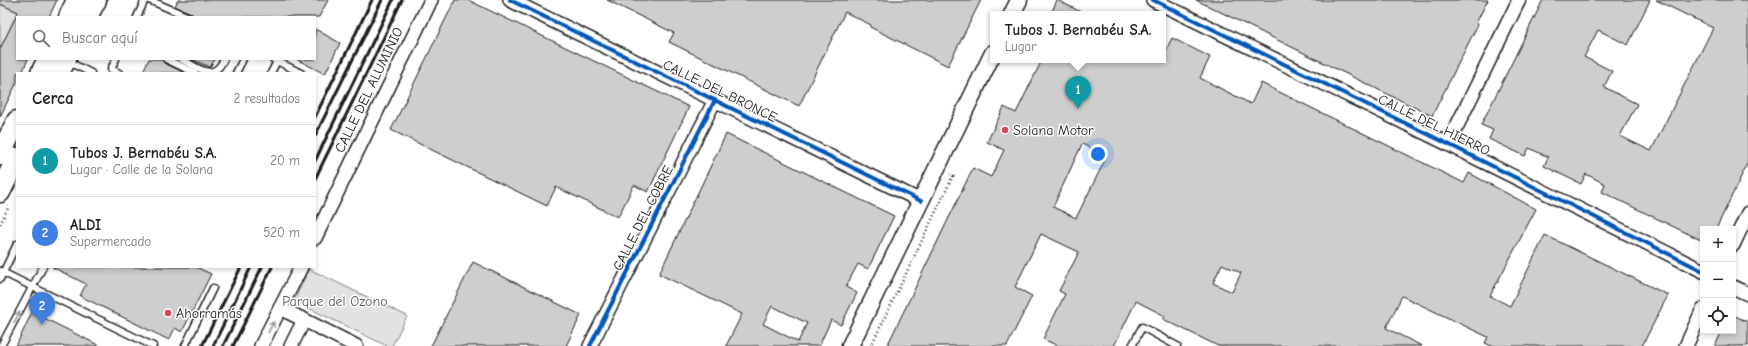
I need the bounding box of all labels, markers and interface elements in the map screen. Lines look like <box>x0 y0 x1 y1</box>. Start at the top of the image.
popup <box>990 11 1166 63</box>
search box <box>16 16 316 60</box>
text: Tubos J. Bernabéu S.A. <box>1005 21 1151 39</box>
street label: CALLE DEL ALUMINIO <box>331 24 407 156</box>
icon: search <box>30 27 52 49</box>
text: Buscar aquí <box>62 29 138 47</box>
text: Lugar <box>1005 39 1036 54</box>
street label: CALLE DEL BRONCE <box>660 56 780 126</box>
pin: 1 <box>1065 76 1091 109</box>
text: Cerca <box>32 89 74 108</box>
text: 2 resultados <box>233 91 300 106</box>
street label: CALLE DEL HIERRO <box>1375 91 1493 159</box>
place label: Solana Motor <box>1013 122 1094 139</box>
marker: Solana Motor <box>1000 125 1010 135</box>
text: Tubos J. Bernabéu S.A. <box>70 144 217 162</box>
your location <box>1088 144 1108 164</box>
text: 1 <box>42 153 48 168</box>
text: 20 m <box>270 153 300 168</box>
text: Lugar · Calle de la Solana <box>70 162 213 177</box>
street label: CALLE DEL COBRE <box>609 163 677 273</box>
text: ALDI <box>70 216 101 234</box>
text: 2 <box>42 225 48 240</box>
text: 520 m <box>263 225 300 240</box>
map controls <box>1700 226 1736 334</box>
button: + <box>1700 226 1736 262</box>
text: Supermercado <box>70 234 151 249</box>
button: − <box>1700 262 1736 298</box>
pin: 2 <box>29 292 55 325</box>
park label: Parque del Ozono <box>282 293 388 310</box>
button: locate <box>1700 298 1736 334</box>
place label: Ahorramás <box>176 305 242 322</box>
marker: Ahorramás <box>163 308 173 318</box>
one-way arrow <box>14 311 21 323</box>
one-way arrow <box>268 321 275 333</box>

